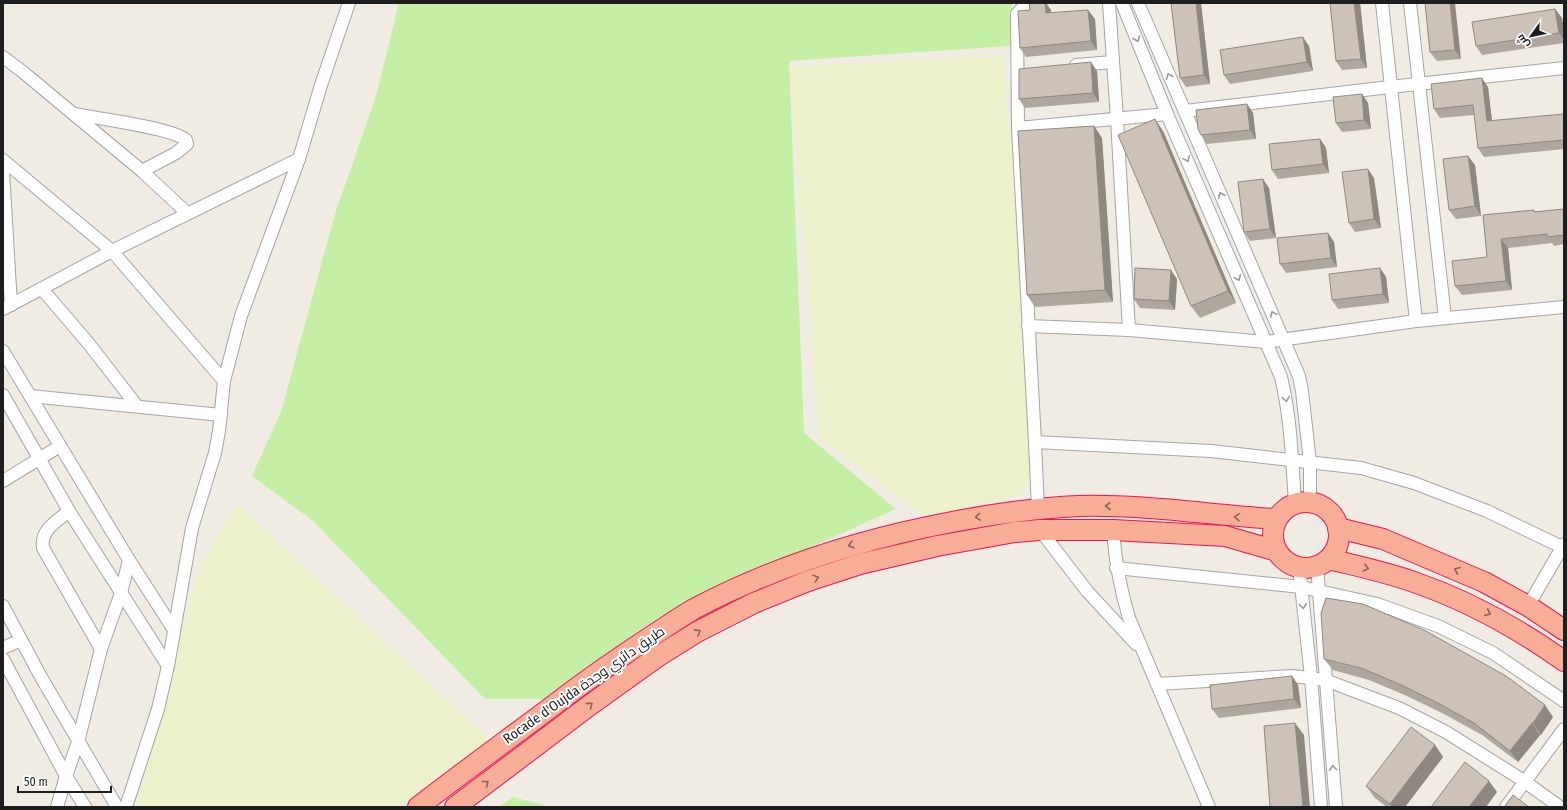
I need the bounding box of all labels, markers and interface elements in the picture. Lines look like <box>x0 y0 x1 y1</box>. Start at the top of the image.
north arrow <box>1511 16 1551 56</box>
text: ش <box>1514 32 1532 51</box>
one-way arrow <box>1132 36 1140 43</box>
one-way arrow <box>1166 73 1174 80</box>
one-way arrow <box>1182 156 1190 163</box>
one-way arrow <box>1218 192 1226 199</box>
one-way arrow <box>1234 275 1242 282</box>
one-way arrow <box>1270 311 1278 318</box>
one-way arrow <box>1281 396 1290 402</box>
one-way arrow <box>1105 502 1111 510</box>
one-way arrow <box>975 512 981 521</box>
one-way arrow <box>1234 512 1240 521</box>
one-way arrow <box>848 540 855 549</box>
one-way arrow <box>1363 564 1370 572</box>
one-way arrow <box>1453 567 1460 575</box>
one-way arrow <box>812 574 819 583</box>
one-way arrow <box>1298 603 1307 609</box>
one-way arrow <box>1484 608 1492 616</box>
street label: Rocade d'Oujda طريق دائري وجدة <box>500 623 670 750</box>
one-way arrow <box>694 630 701 637</box>
one-way arrow <box>586 702 593 710</box>
one-way arrow <box>1329 765 1338 771</box>
scale bar <box>18 768 111 794</box>
text: 50 m <box>24 775 48 789</box>
one-way arrow <box>482 781 489 788</box>

